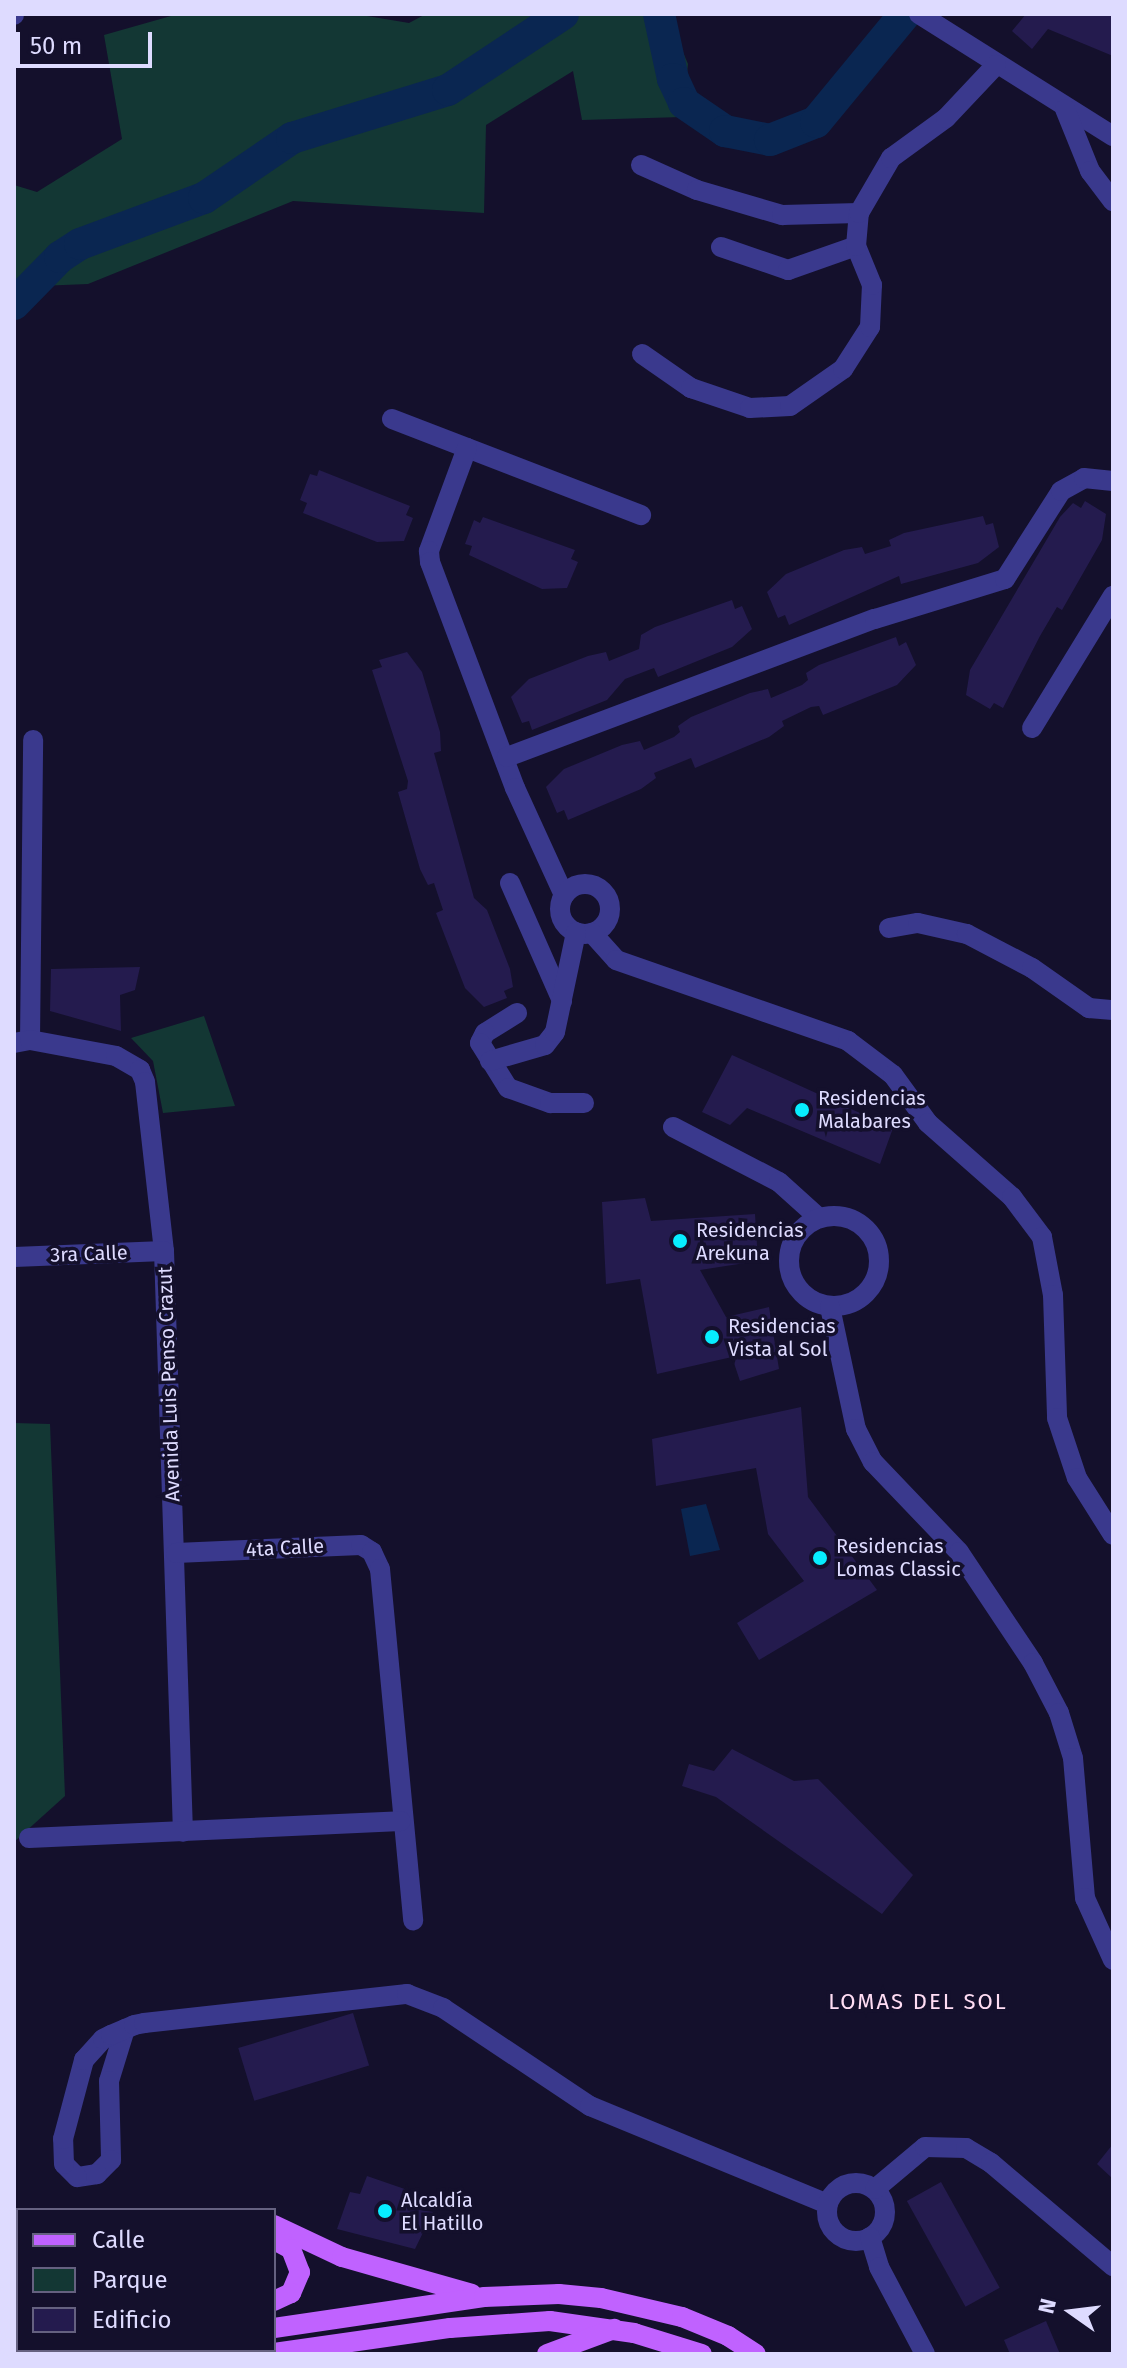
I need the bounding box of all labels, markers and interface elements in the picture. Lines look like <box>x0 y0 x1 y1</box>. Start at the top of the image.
scale bar <box>20 16 156 66</box>
text: 50 m <box>30 32 82 60</box>
place label: Residencias Malabares <box>818 1086 925 1133</box>
marker: Residencias Malabares <box>793 1101 811 1119</box>
place label: Residencias Arekuna <box>696 1218 803 1265</box>
marker: Residencias Arekuna <box>671 1232 689 1250</box>
street label: 3ra Calle <box>50 1241 128 1267</box>
street label: Avenida Luis Penso Crazut <box>153 1266 185 1502</box>
place label: Residencias Vista al Sol <box>728 1314 835 1361</box>
marker: Residencias Vista al Sol <box>703 1328 721 1346</box>
street label: 4ta Calle <box>245 1534 325 1562</box>
place label: Residencias Lomas Classic <box>836 1534 961 1581</box>
marker: Residencias Lomas Classic <box>811 1549 829 1567</box>
district label: LOMAS DEL SOL <box>828 1989 1008 2015</box>
place label: Alcaldía El Hatillo <box>401 2188 483 2235</box>
marker: Alcaldía El Hatillo <box>376 2202 394 2220</box>
legend <box>16 2208 276 2352</box>
text: Calle <box>92 2226 145 2254</box>
text: Parque <box>92 2266 168 2294</box>
north arrow <box>1031 2272 1111 2352</box>
text: N <box>1032 2296 1062 2316</box>
text: Edificio <box>92 2306 172 2334</box>

